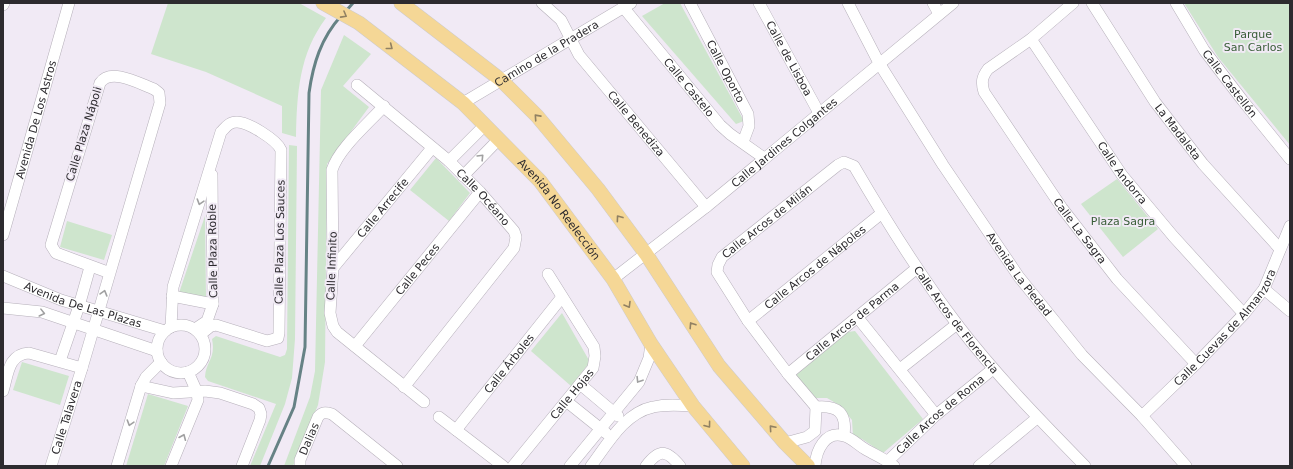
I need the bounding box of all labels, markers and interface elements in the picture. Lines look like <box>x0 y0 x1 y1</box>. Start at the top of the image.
one-way arrow <box>340 10 347 18</box>
street label: Camino de la Pradera <box>492 17 601 89</box>
street label: Calle de Lisboa <box>763 19 815 98</box>
park label: Parque San Carlos <box>1224 28 1283 54</box>
street label: Calle Oporto <box>704 38 747 105</box>
one-way arrow <box>385 42 392 49</box>
street label: Calle Castellón <box>1200 47 1260 120</box>
street label: Calle Castelo <box>661 55 717 119</box>
street label: Avenida De Los Astros <box>13 59 59 180</box>
street label: Calle Plaza Nápoli <box>63 85 105 183</box>
street label: Calle Benediza <box>605 88 667 159</box>
street label: Calle Jardines Colgantes <box>729 95 840 190</box>
street label: La Madaleta <box>1152 101 1204 162</box>
one-way arrow <box>534 114 542 122</box>
street label: Calle Andorra <box>1095 139 1150 207</box>
one-way arrow <box>476 154 484 162</box>
street label: Avenida No Reelección <box>515 156 603 262</box>
street label: Calle Océano <box>454 166 513 228</box>
street label: Calle Arrecife <box>354 175 411 240</box>
street label: Calle Plaza Los Sauces <box>272 179 288 304</box>
street label: Calle Arcos de Milán <box>719 182 815 261</box>
street label: Calle La Sagra <box>1051 196 1109 266</box>
one-way arrow <box>196 198 205 205</box>
street label: Calle Plaza Roble <box>206 204 220 298</box>
one-way arrow <box>616 215 624 222</box>
park label: Plaza Sagra <box>1091 215 1155 228</box>
street label: Calle Arcos de Nápoles <box>762 222 868 312</box>
street label: Avenida La Piedad <box>984 230 1054 319</box>
street label: Calle Infinito <box>324 231 340 301</box>
street label: Calle Peces <box>393 241 442 297</box>
street label: Calle Arcos de Florencia <box>911 263 1001 376</box>
street label: Calle Cuevas de Almanzora <box>1171 267 1278 388</box>
street label: Avenida De Las Plazas <box>22 279 143 330</box>
street label: Calle Arcos de Parma <box>803 279 901 363</box>
one-way arrow <box>99 290 108 297</box>
one-way arrow <box>624 301 631 308</box>
one-way arrow <box>38 308 45 316</box>
one-way arrow <box>689 322 697 329</box>
street label: Calle Árboles <box>481 331 537 396</box>
street label: Calle Hojas <box>547 366 596 422</box>
street label: Calle Arcos de Roma <box>893 372 987 456</box>
one-way arrow <box>636 376 643 383</box>
street label: Calle Talavera <box>49 379 84 456</box>
one-way arrow <box>126 419 135 426</box>
street label: Dalias <box>296 420 322 457</box>
one-way arrow <box>703 420 710 427</box>
one-way arrow <box>769 425 776 432</box>
one-way arrow <box>178 434 186 442</box>

